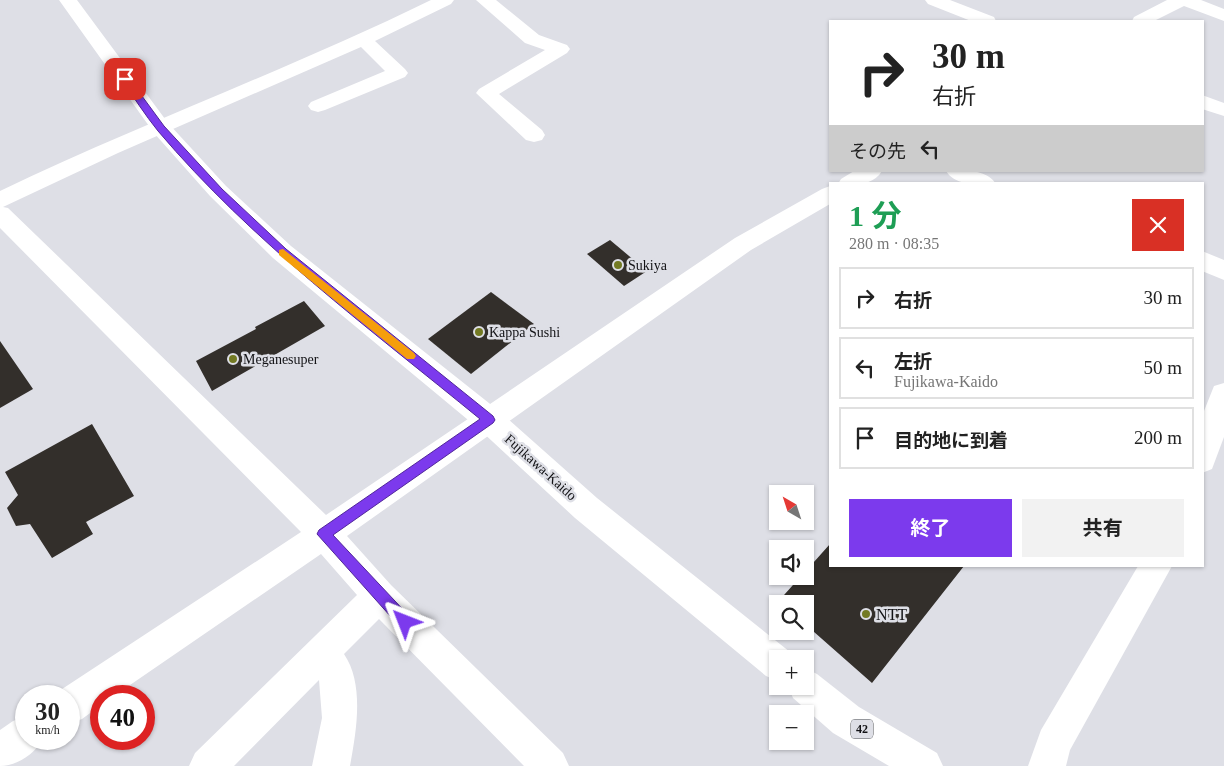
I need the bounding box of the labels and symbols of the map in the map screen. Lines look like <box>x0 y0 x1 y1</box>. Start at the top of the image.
pin <box>104 58 146 100</box>
place label: Sukiya <box>628 258 668 273</box>
marker: Sukiya <box>612 259 624 271</box>
place label: Kappa Sushi <box>489 325 560 340</box>
marker: Kappa Sushi <box>473 326 485 338</box>
place label: Meganesuper <box>243 352 319 367</box>
marker: Meganesuper <box>227 353 239 365</box>
street label: Fujikawa-Kaido <box>502 431 579 503</box>
north arrow <box>769 485 814 530</box>
position arrow <box>378 595 430 647</box>
place label: NTT <box>876 606 907 623</box>
marker: NTT <box>860 608 872 620</box>
speed limit sign: 40 <box>90 685 155 750</box>
road number: 42 <box>851 720 873 739</box>

